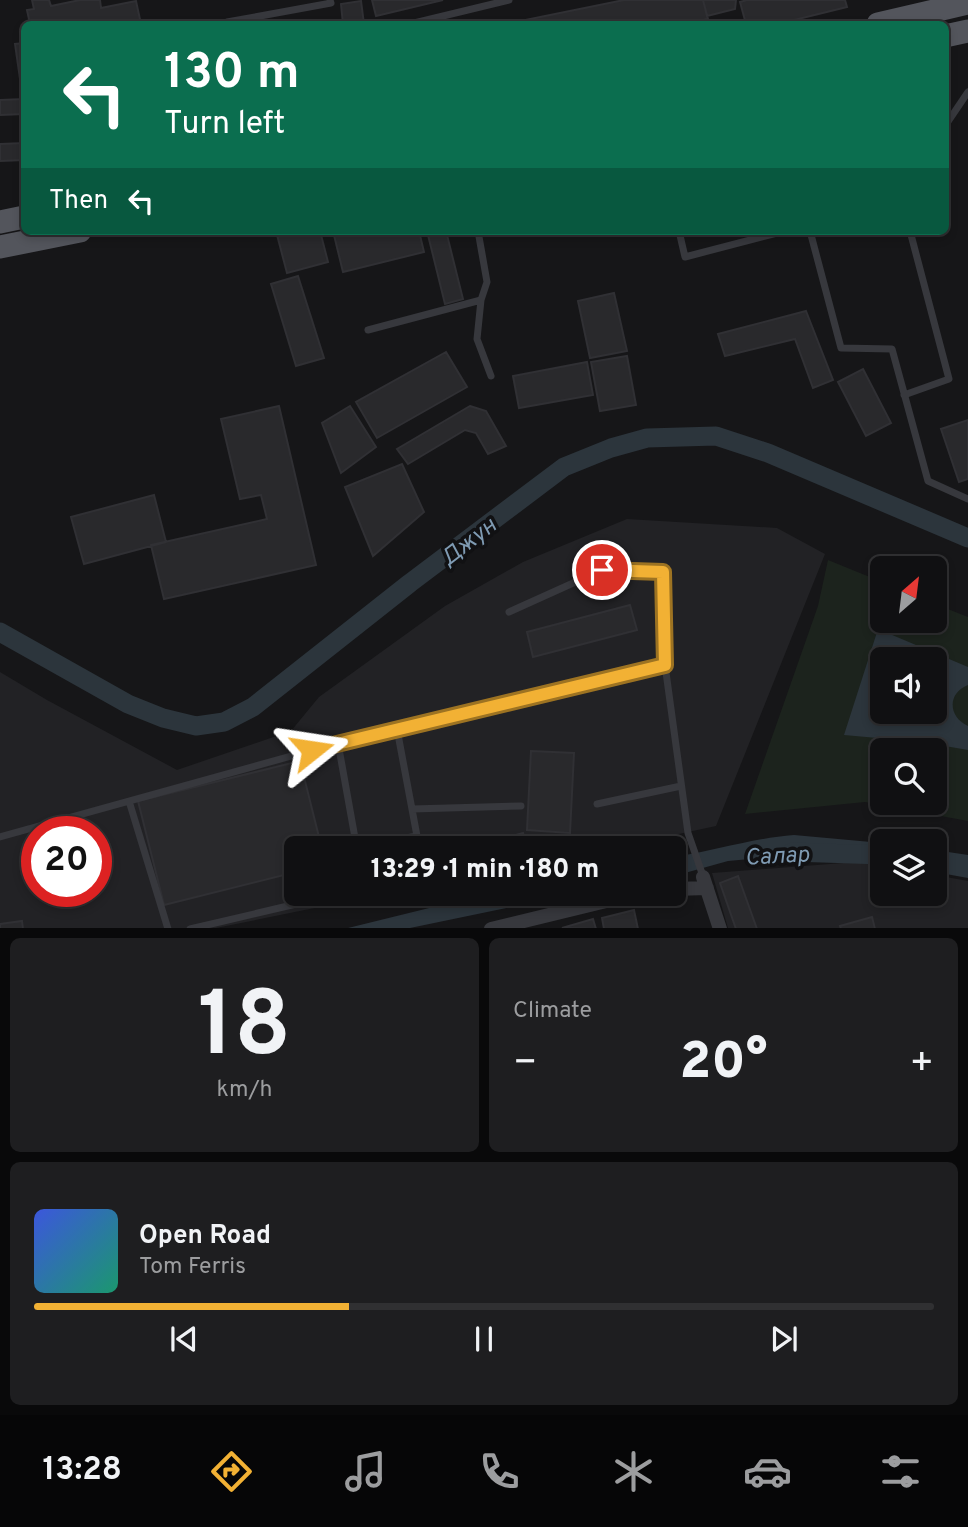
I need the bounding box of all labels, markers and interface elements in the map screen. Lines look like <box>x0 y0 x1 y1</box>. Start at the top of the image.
text: 130 m <box>164 44 300 106</box>
icon: left <box>49 49 140 140</box>
text: Turn left <box>164 105 285 145</box>
icon: left <box>122 182 160 220</box>
text: Then <box>49 185 108 218</box>
water label: Джун <box>436 512 504 574</box>
pin <box>572 540 632 600</box>
icon: arrive <box>583 551 621 589</box>
north arrow <box>870 556 947 634</box>
map controls <box>870 556 947 906</box>
button: sound <box>870 647 947 724</box>
position arrow <box>275 713 349 787</box>
button: search <box>870 738 947 815</box>
speed limit sign: 20 <box>21 816 112 907</box>
button: layers <box>870 829 947 906</box>
water label: Салар <box>744 841 810 874</box>
text: 13:29 · 1 min · 180 m <box>371 854 599 887</box>
text: 18 <box>198 973 291 1088</box>
text: Climate <box>513 997 592 1026</box>
text: 20° <box>679 1031 768 1097</box>
text: − <box>513 1040 538 1089</box>
text: + <box>909 1040 934 1089</box>
text: km/h <box>217 1076 272 1105</box>
text: Open Road <box>139 1220 271 1253</box>
text: Tom Ferris <box>139 1253 246 1282</box>
icon: previous <box>165 1320 203 1358</box>
icon: pause <box>465 1320 503 1358</box>
icon: next <box>765 1320 803 1358</box>
icon: directions <box>207 1447 256 1496</box>
icon: music <box>341 1447 390 1496</box>
icon: phone <box>475 1447 524 1496</box>
icon: climate <box>609 1447 658 1496</box>
icon: car <box>743 1447 792 1496</box>
icon: filters <box>876 1447 925 1496</box>
text: 13:28 <box>42 1451 122 1491</box>

